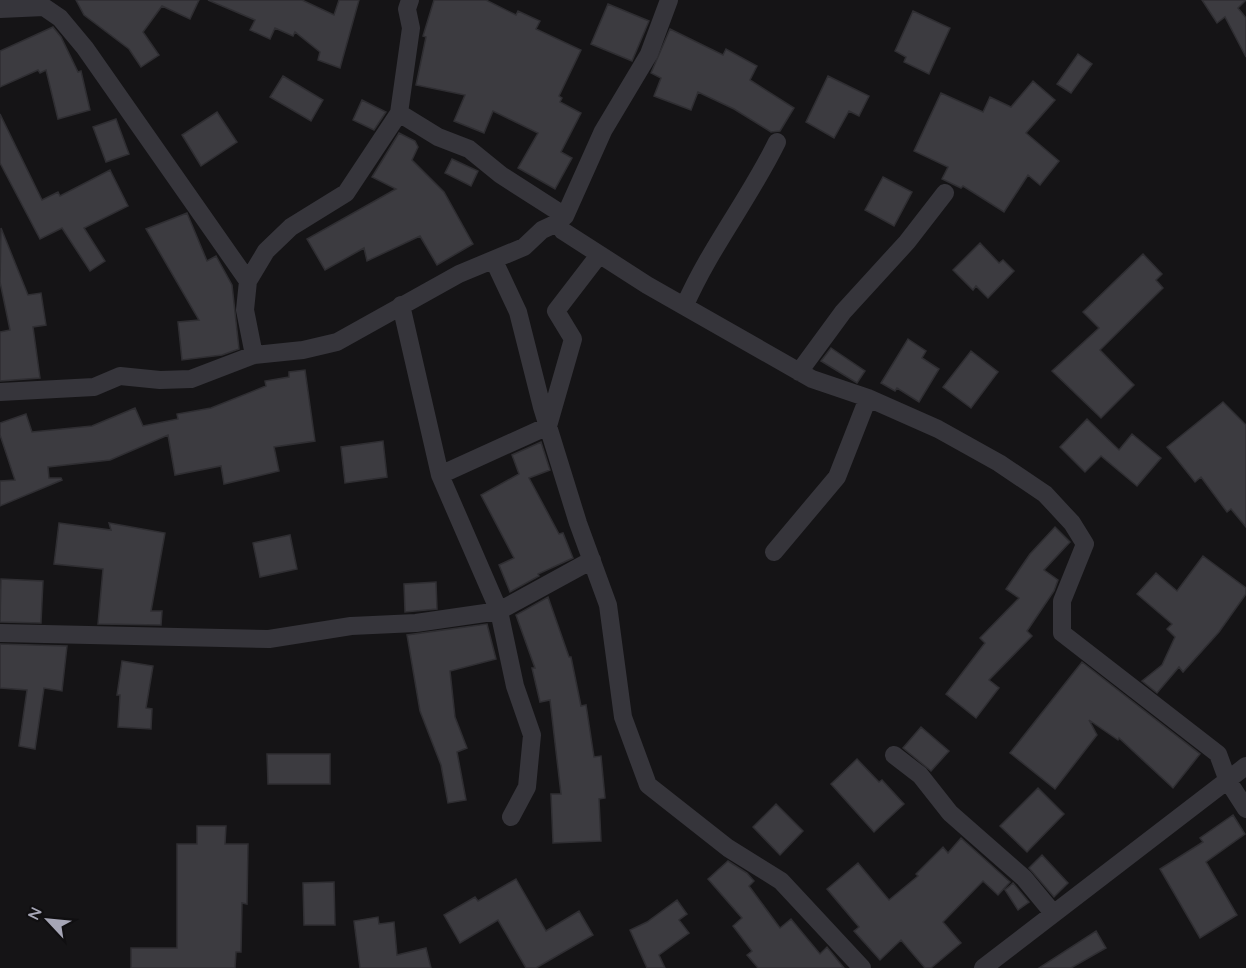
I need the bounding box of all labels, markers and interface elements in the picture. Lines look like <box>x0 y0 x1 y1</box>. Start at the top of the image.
north arrow <box>18 890 78 950</box>
text: N <box>23 904 46 923</box>

